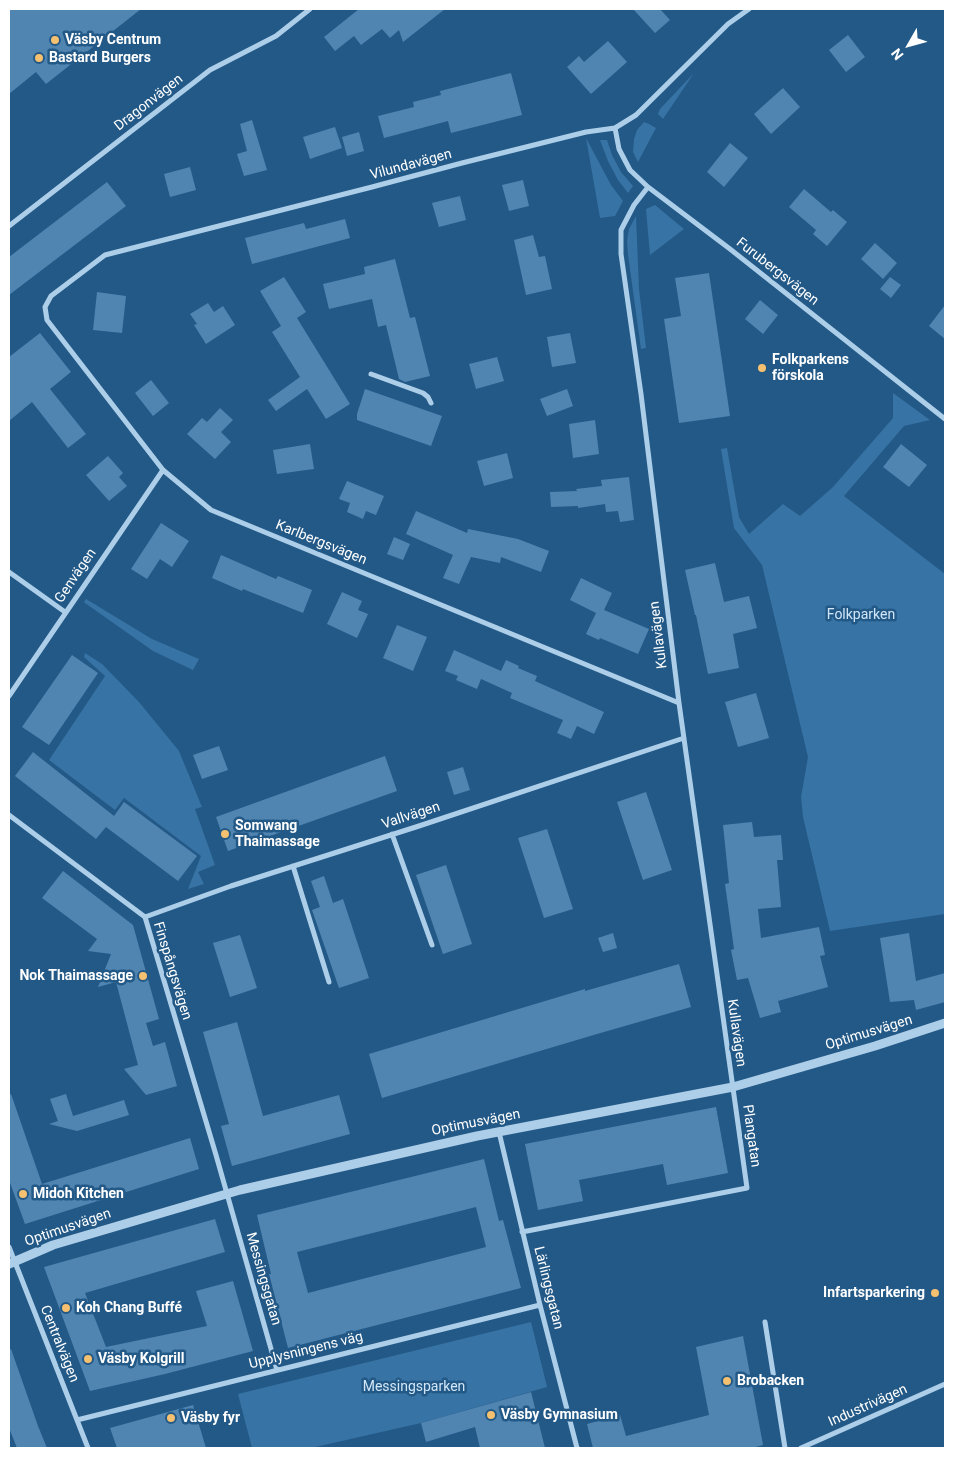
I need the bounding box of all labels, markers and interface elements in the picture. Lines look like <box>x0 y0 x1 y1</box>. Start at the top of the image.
north arrow <box>884 20 934 70</box>
place label: Väsby Centrum <box>65 32 161 48</box>
marker: Väsby Centrum <box>49 34 61 46</box>
text: N <box>888 45 907 63</box>
place label: Bastard Burgers <box>49 50 151 66</box>
marker: Bastard Burgers <box>33 52 45 64</box>
street label: Dragonvägen <box>111 71 187 135</box>
street label: Vilundavägen <box>368 146 454 184</box>
street label: Furubergsvägen <box>732 235 822 309</box>
place label: Folkparkens förskola <box>772 352 849 384</box>
marker: Folkparkens förskola <box>756 362 768 374</box>
street label: Karlbergsvägen <box>273 517 369 569</box>
street label: Genvägen <box>52 546 100 606</box>
street label: Kullavägen <box>647 600 671 670</box>
park label: Folkparken <box>827 607 895 623</box>
street label: Vallvägen <box>380 799 442 833</box>
place label: Somwang Thaimassage <box>235 818 320 850</box>
marker: Somwang Thaimassage <box>219 828 231 840</box>
street label: Finspångsvägen <box>149 920 195 1022</box>
place label: Nok Thaimassage <box>19 968 133 984</box>
marker: Nok Thaimassage <box>137 970 149 982</box>
street label: Kullavägen <box>723 998 749 1068</box>
street label: Optimusvägen <box>824 1012 914 1054</box>
street label: Plangatan <box>738 1104 764 1168</box>
street label: Optimusvägen <box>430 1106 522 1140</box>
place label: Midoh Kitchen <box>33 1186 124 1202</box>
marker: Midoh Kitchen <box>17 1188 29 1200</box>
street label: Optimusvägen <box>23 1205 113 1251</box>
street label: Messingsgatan <box>242 1231 284 1327</box>
street label: Lärlingsgatan <box>530 1245 566 1331</box>
place label: Infartsparkering <box>823 1285 925 1301</box>
marker: Infartsparkering <box>929 1287 941 1299</box>
place label: Koh Chang Buffé <box>76 1300 182 1316</box>
marker: Koh Chang Buffé <box>60 1302 72 1314</box>
street label: Centralvägen <box>36 1303 82 1385</box>
street label: Upplysningens väg <box>247 1329 365 1373</box>
place label: Väsby Kolgrill <box>98 1351 184 1367</box>
marker: Väsby Kolgrill <box>82 1353 94 1365</box>
place label: Brobacken <box>737 1373 804 1389</box>
marker: Brobacken <box>721 1375 733 1387</box>
park label: Messingsparken <box>363 1379 465 1395</box>
street label: Industrivägen <box>826 1381 910 1431</box>
place label: Väsby Gymnasium <box>501 1407 618 1423</box>
marker: Väsby Gymnasium <box>485 1409 497 1421</box>
place label: Väsby fyr <box>181 1410 240 1426</box>
marker: Väsby fyr <box>165 1412 177 1424</box>

